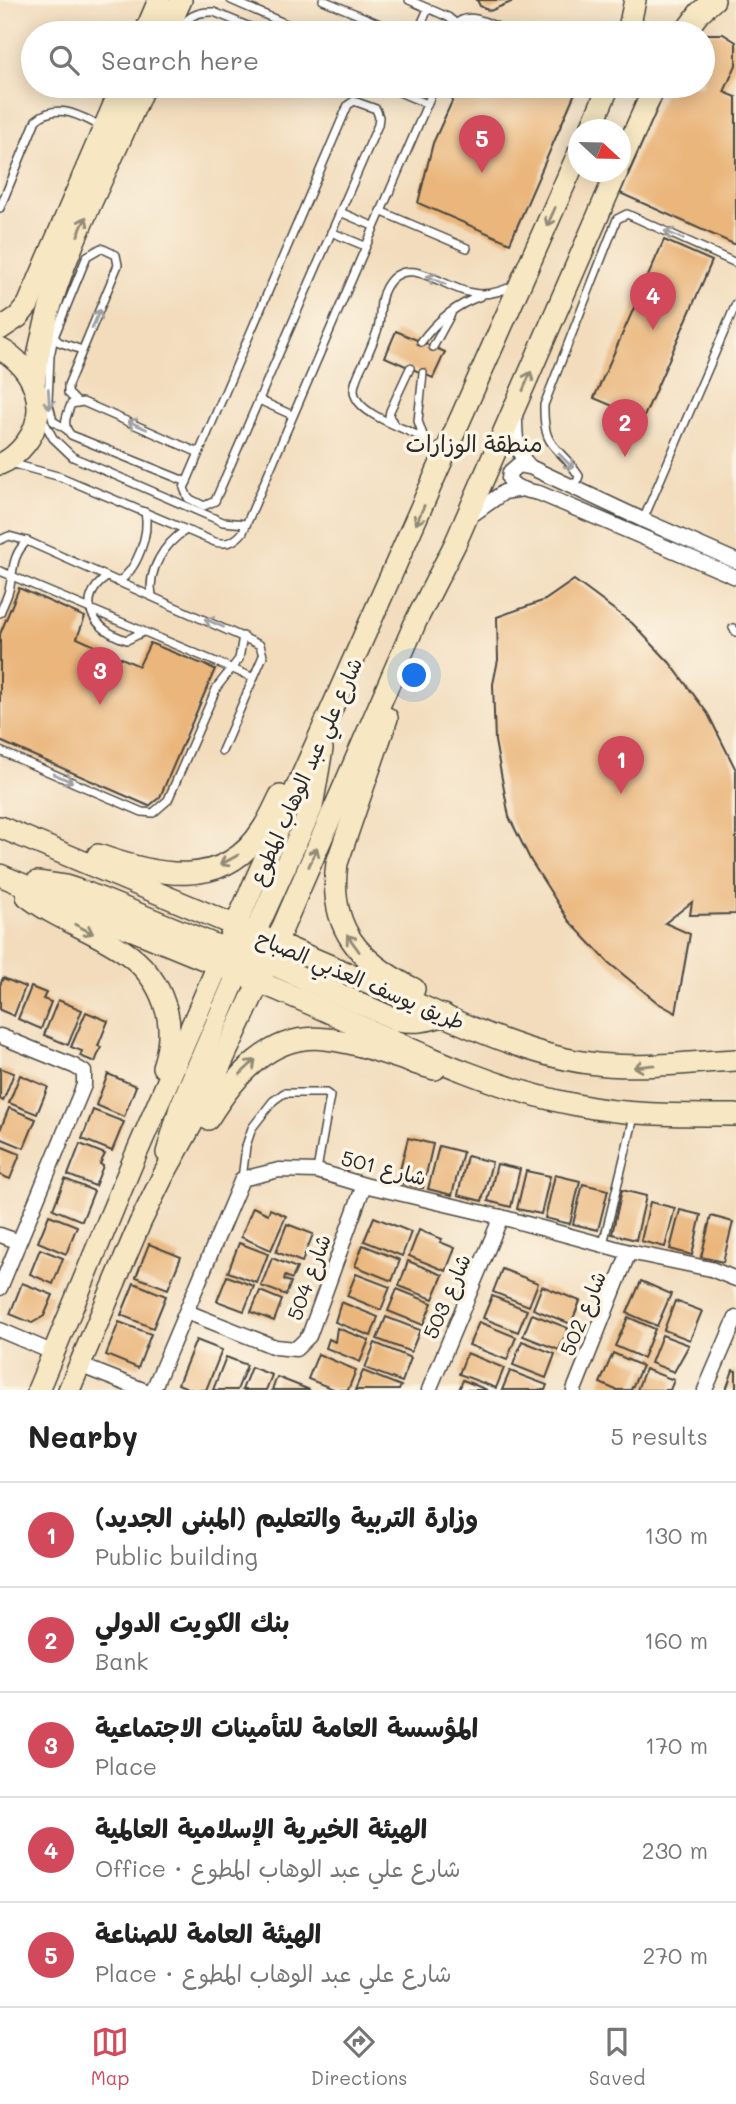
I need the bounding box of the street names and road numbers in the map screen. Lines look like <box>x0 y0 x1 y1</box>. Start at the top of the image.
street label: شارع علي عبد الوهاب المطوع <box>243 653 374 892</box>
street label: طريق يوسف العذبي الصباح <box>250 923 469 1042</box>
street label: شارع 501 <box>338 1143 429 1194</box>
street label: شارع 504 <box>280 1230 339 1325</box>
street label: شارع 503 <box>416 1249 479 1344</box>
street label: شارع 502 <box>553 1267 614 1360</box>

